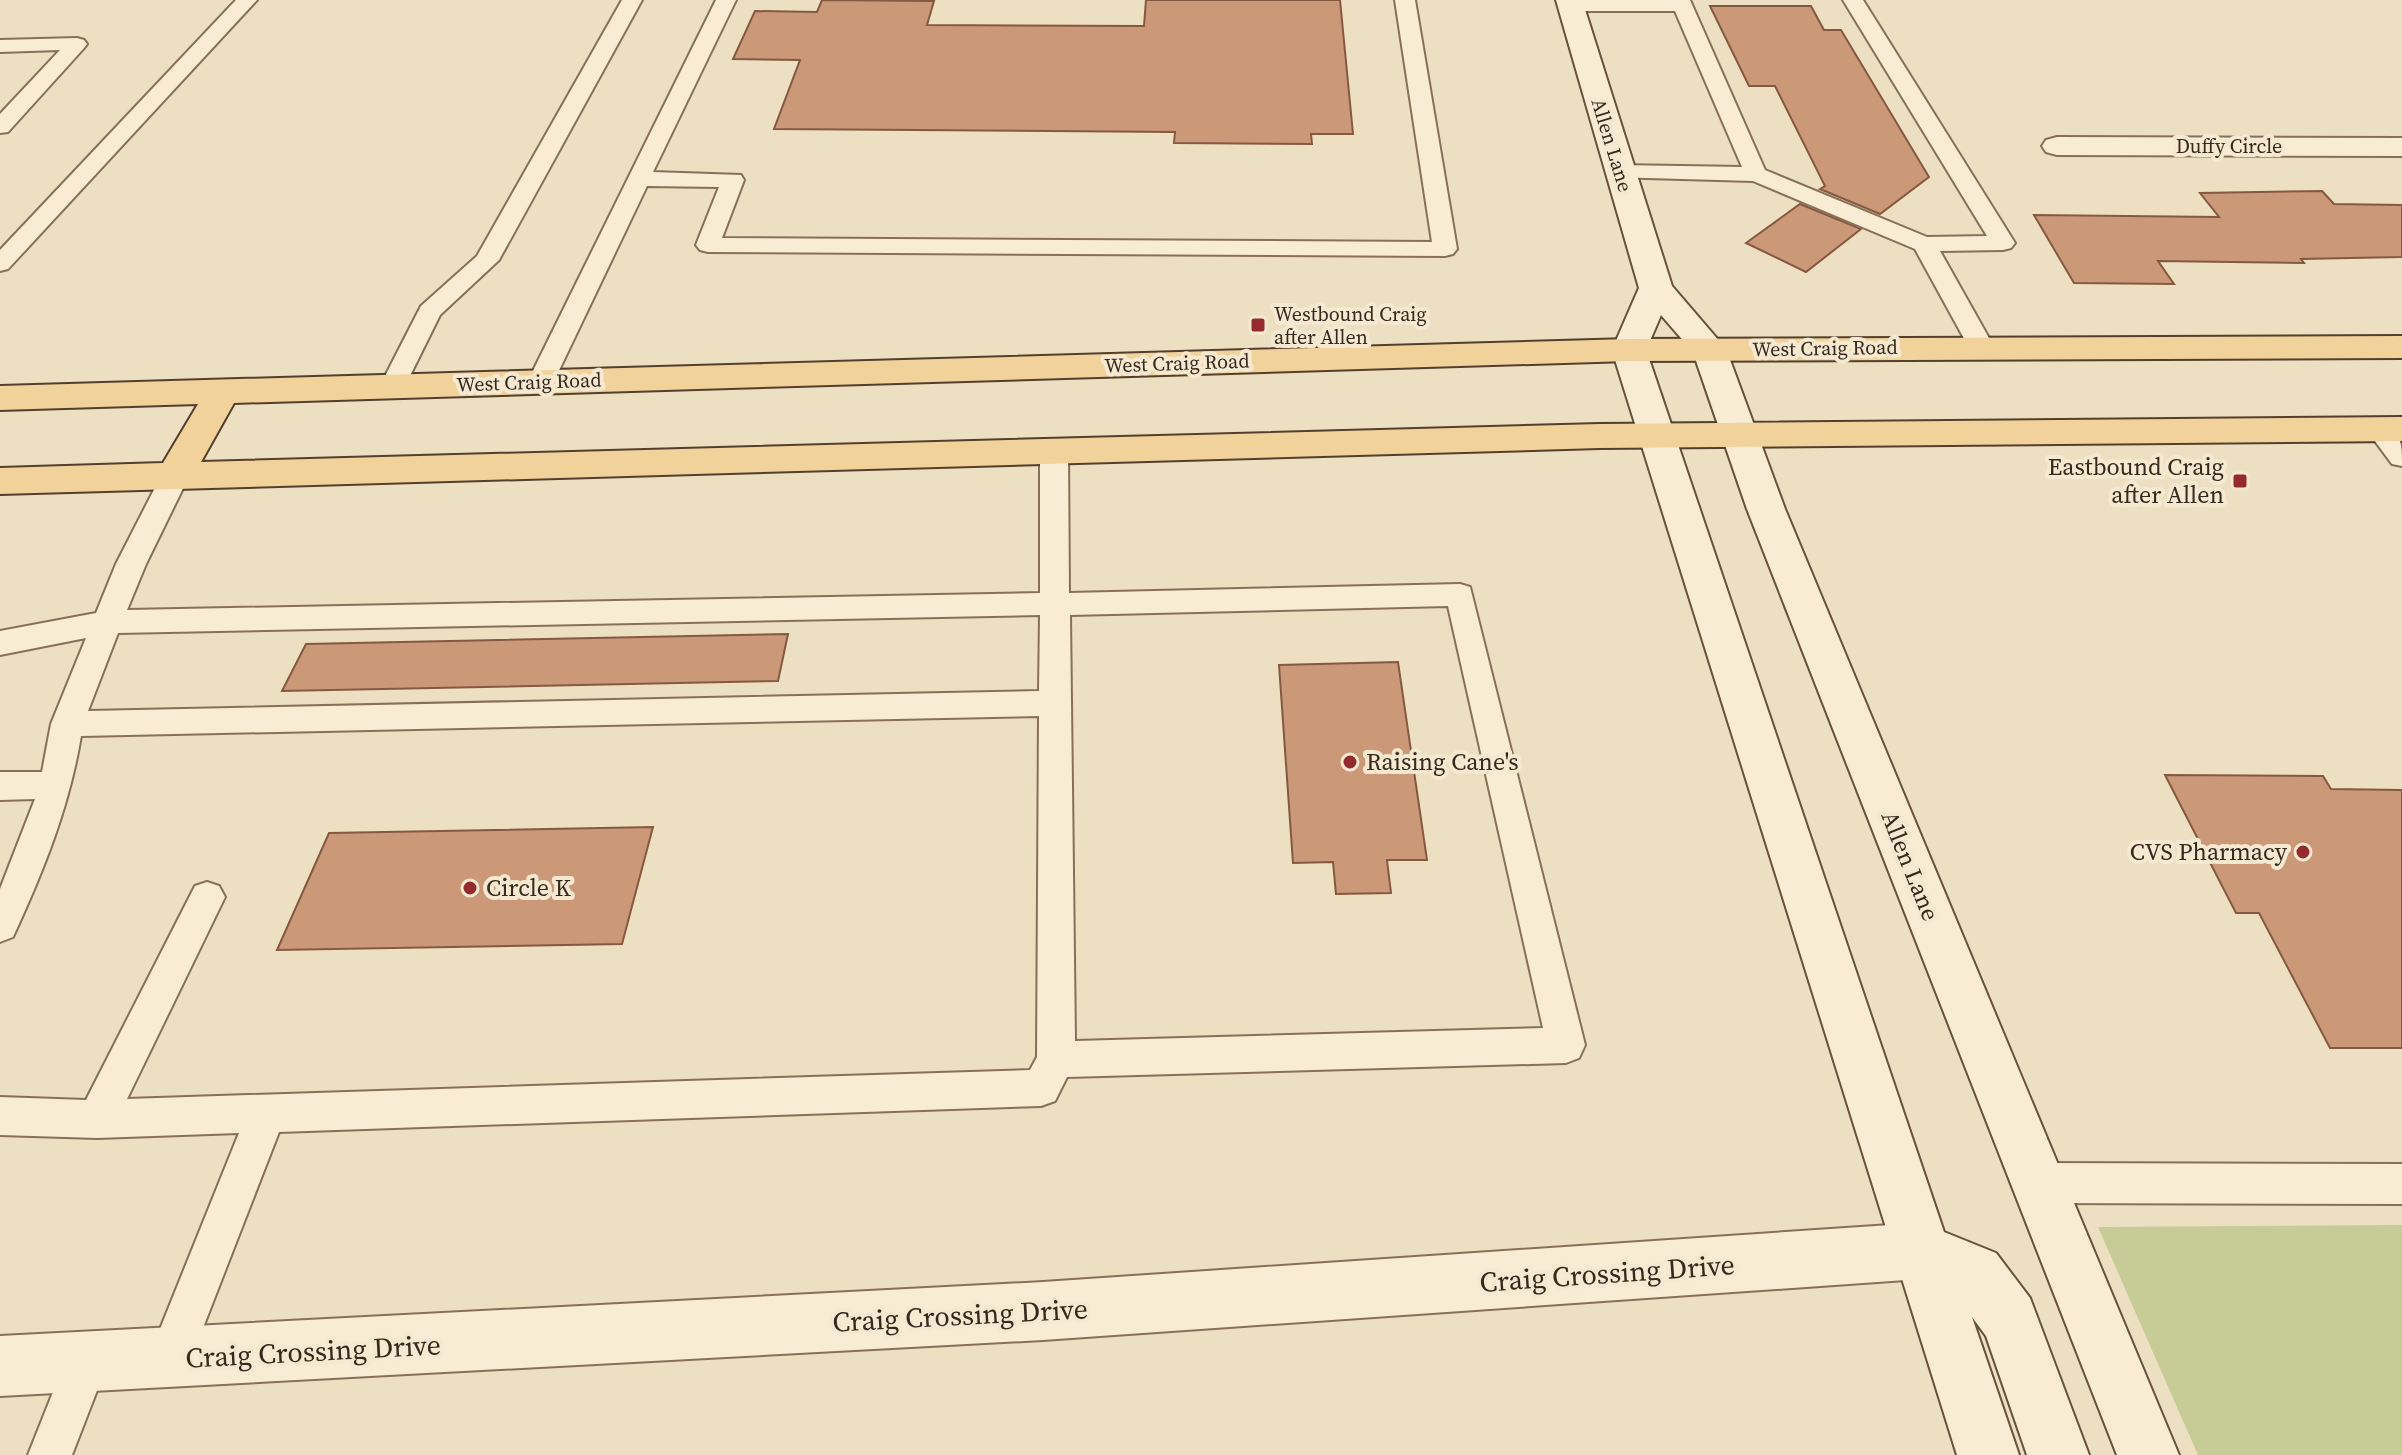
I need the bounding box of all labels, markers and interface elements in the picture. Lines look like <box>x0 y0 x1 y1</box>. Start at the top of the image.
street label: Allen Lane <box>1585 95 1639 195</box>
street label: Duffy Circle <box>2176 132 2282 160</box>
place label: Westbound Craig after Allen <box>1274 300 1427 351</box>
marker: Westbound Craig after Allen <box>1249 316 1267 334</box>
street label: West Craig Road <box>1752 333 1898 363</box>
street label: West Craig Road <box>1104 346 1251 380</box>
street label: West Craig Road <box>456 365 603 399</box>
place label: Eastbound Craig after Allen <box>2048 450 2224 511</box>
marker: Eastbound Craig after Allen <box>2231 472 2249 490</box>
place label: Raising Cane's <box>1366 745 1519 778</box>
marker: Raising Cane's <box>1341 753 1359 771</box>
street label: Allen Lane <box>1873 806 1947 926</box>
place label: CVS Pharmacy <box>2130 835 2288 868</box>
marker: CVS Pharmacy <box>2294 843 2312 861</box>
place label: Circle K <box>486 871 571 904</box>
marker: Circle K <box>461 879 479 897</box>
street label: Craig Crossing Drive <box>1478 1245 1736 1301</box>
street label: Craig Crossing Drive <box>831 1289 1089 1341</box>
street label: Craig Crossing Drive <box>184 1325 442 1377</box>

